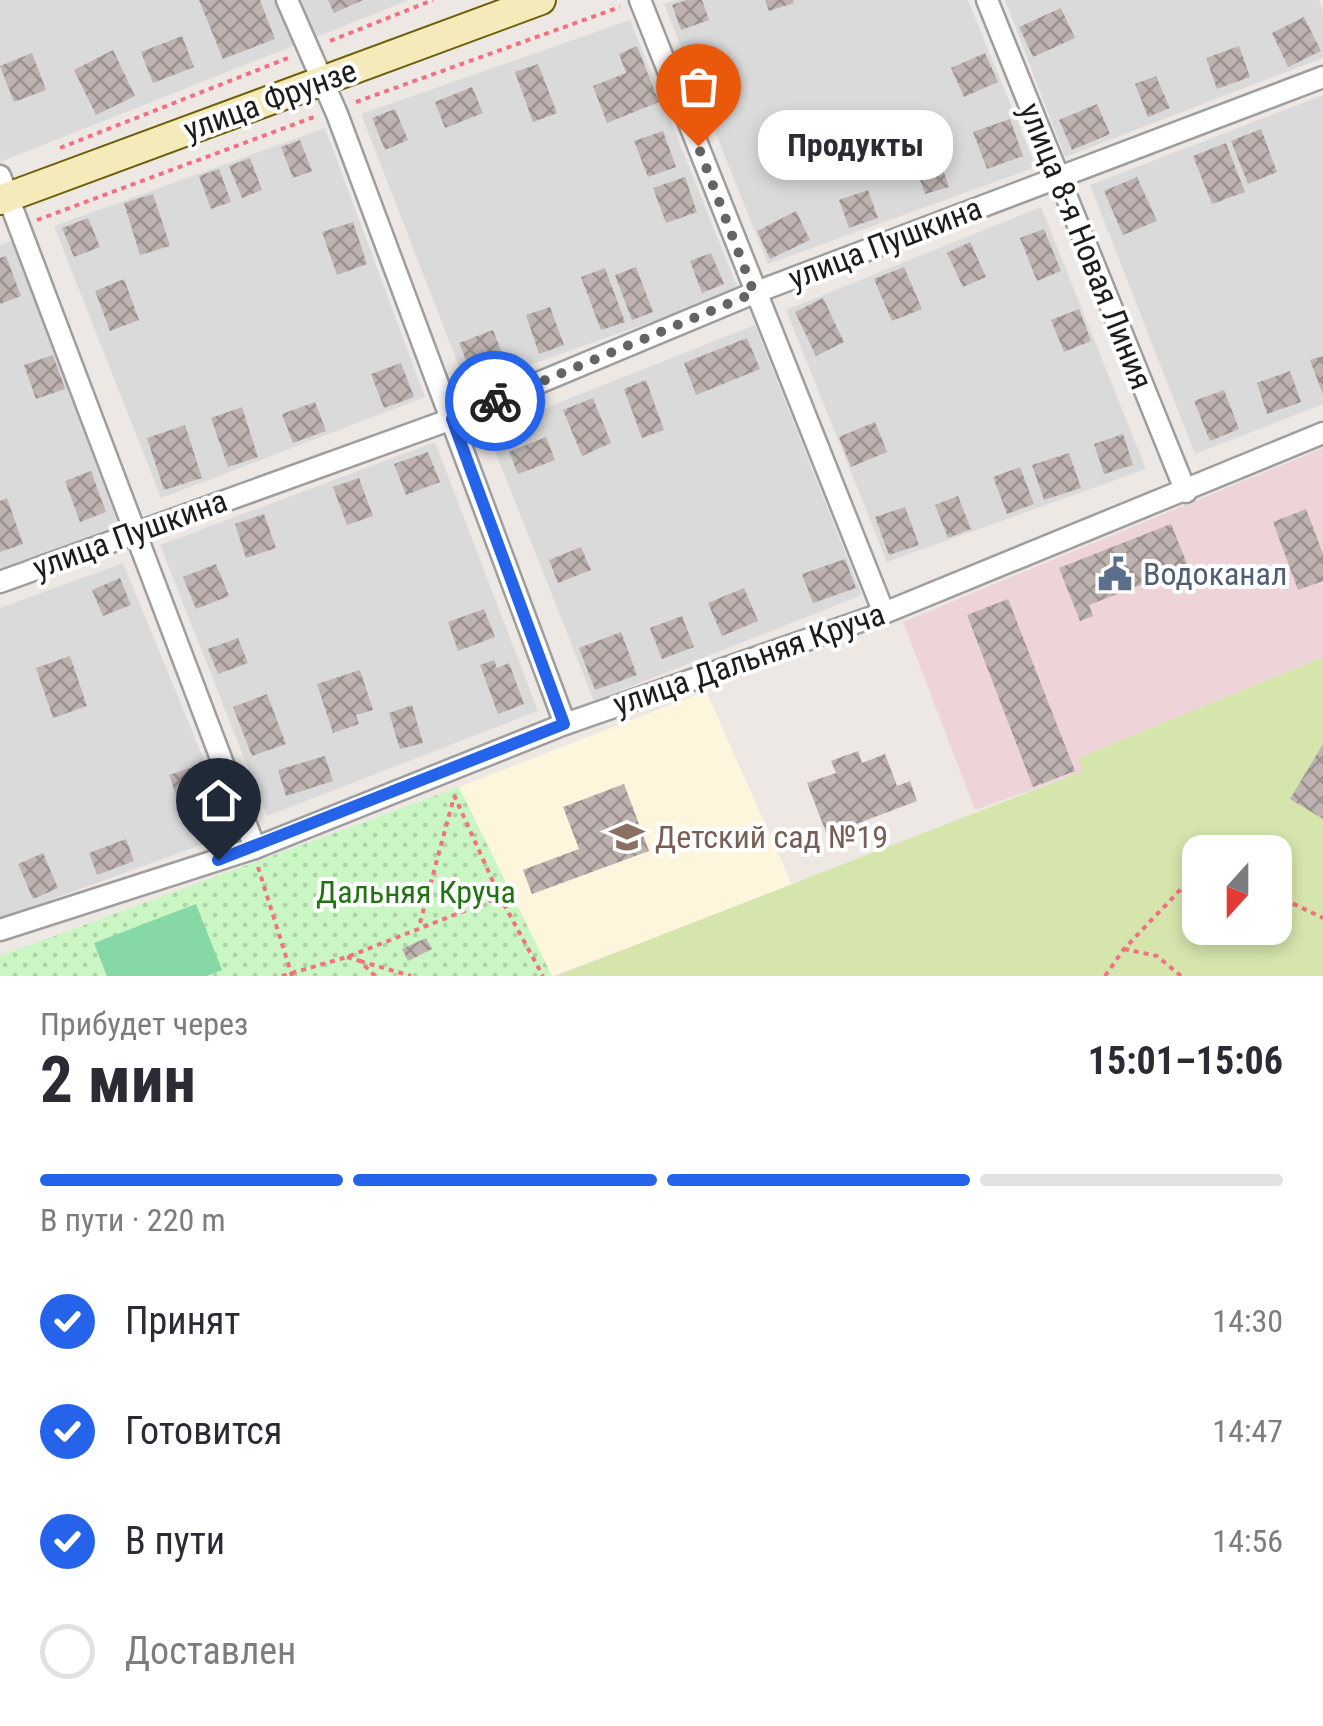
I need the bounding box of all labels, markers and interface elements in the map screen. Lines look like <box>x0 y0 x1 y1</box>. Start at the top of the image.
pin <box>656 44 741 147</box>
street label: улица Фрунзе <box>178 51 362 149</box>
icon: bag <box>671 59 726 114</box>
street label: улица 8-я Новая Линия <box>1011 97 1161 395</box>
callout: Продукты <box>758 111 953 181</box>
text: Продукты <box>787 126 924 164</box>
street label: улица Пушкина <box>783 189 987 297</box>
courier <box>445 351 545 451</box>
icon: bike <box>468 374 523 429</box>
street label: улица Пушкина <box>28 481 232 587</box>
public building icon: Водоканал <box>1096 555 1134 593</box>
place label: Водоканал <box>1143 555 1287 593</box>
street label: улица Дальняя Круча <box>608 595 890 723</box>
pin <box>176 758 261 861</box>
icon: home <box>191 773 246 828</box>
school or university icon: Детский сад №19 <box>608 818 646 856</box>
place label: Детский сад №19 <box>655 818 888 856</box>
north arrow <box>1182 835 1292 945</box>
map controls <box>1182 835 1292 945</box>
park label: Дальняя Круча <box>316 873 516 911</box>
text: Прибудет через <box>40 1005 248 1043</box>
text: 15:01–15:06 <box>1088 1039 1283 1083</box>
text: 2 мин <box>40 1042 196 1118</box>
text: В пути · 220 m <box>40 1201 226 1239</box>
icon: check <box>40 1294 95 1349</box>
text: Принят <box>125 1299 241 1343</box>
text: 14:30 <box>1212 1302 1283 1340</box>
icon: check <box>40 1404 95 1459</box>
text: Готовится <box>125 1409 282 1453</box>
text: 14:47 <box>1212 1412 1283 1450</box>
icon: check <box>40 1514 95 1569</box>
text: В пути <box>125 1519 225 1563</box>
text: 14:56 <box>1212 1522 1283 1560</box>
text: Доставлен <box>125 1629 296 1673</box>

